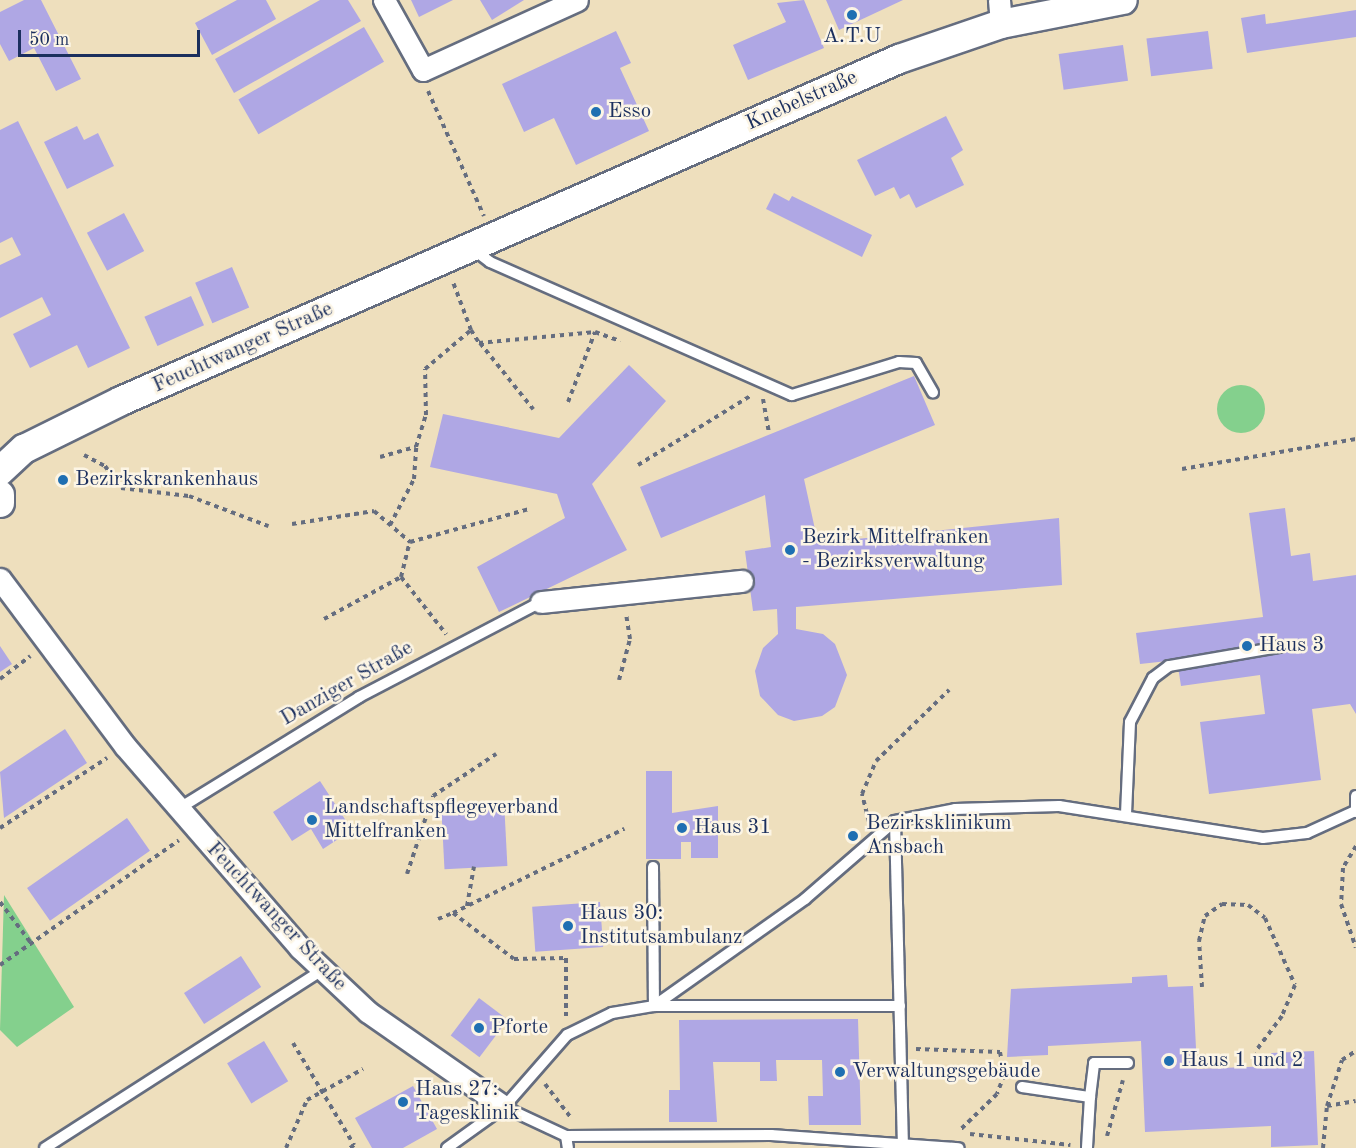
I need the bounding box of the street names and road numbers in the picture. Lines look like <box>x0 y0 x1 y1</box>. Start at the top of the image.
street label: Knebelstraße <box>742 65 862 137</box>
street label: Feuchtwanger Straße <box>149 297 337 399</box>
street label: Danziger Straße <box>276 636 418 732</box>
street label: Feuchtwanger Straße <box>201 837 351 997</box>

